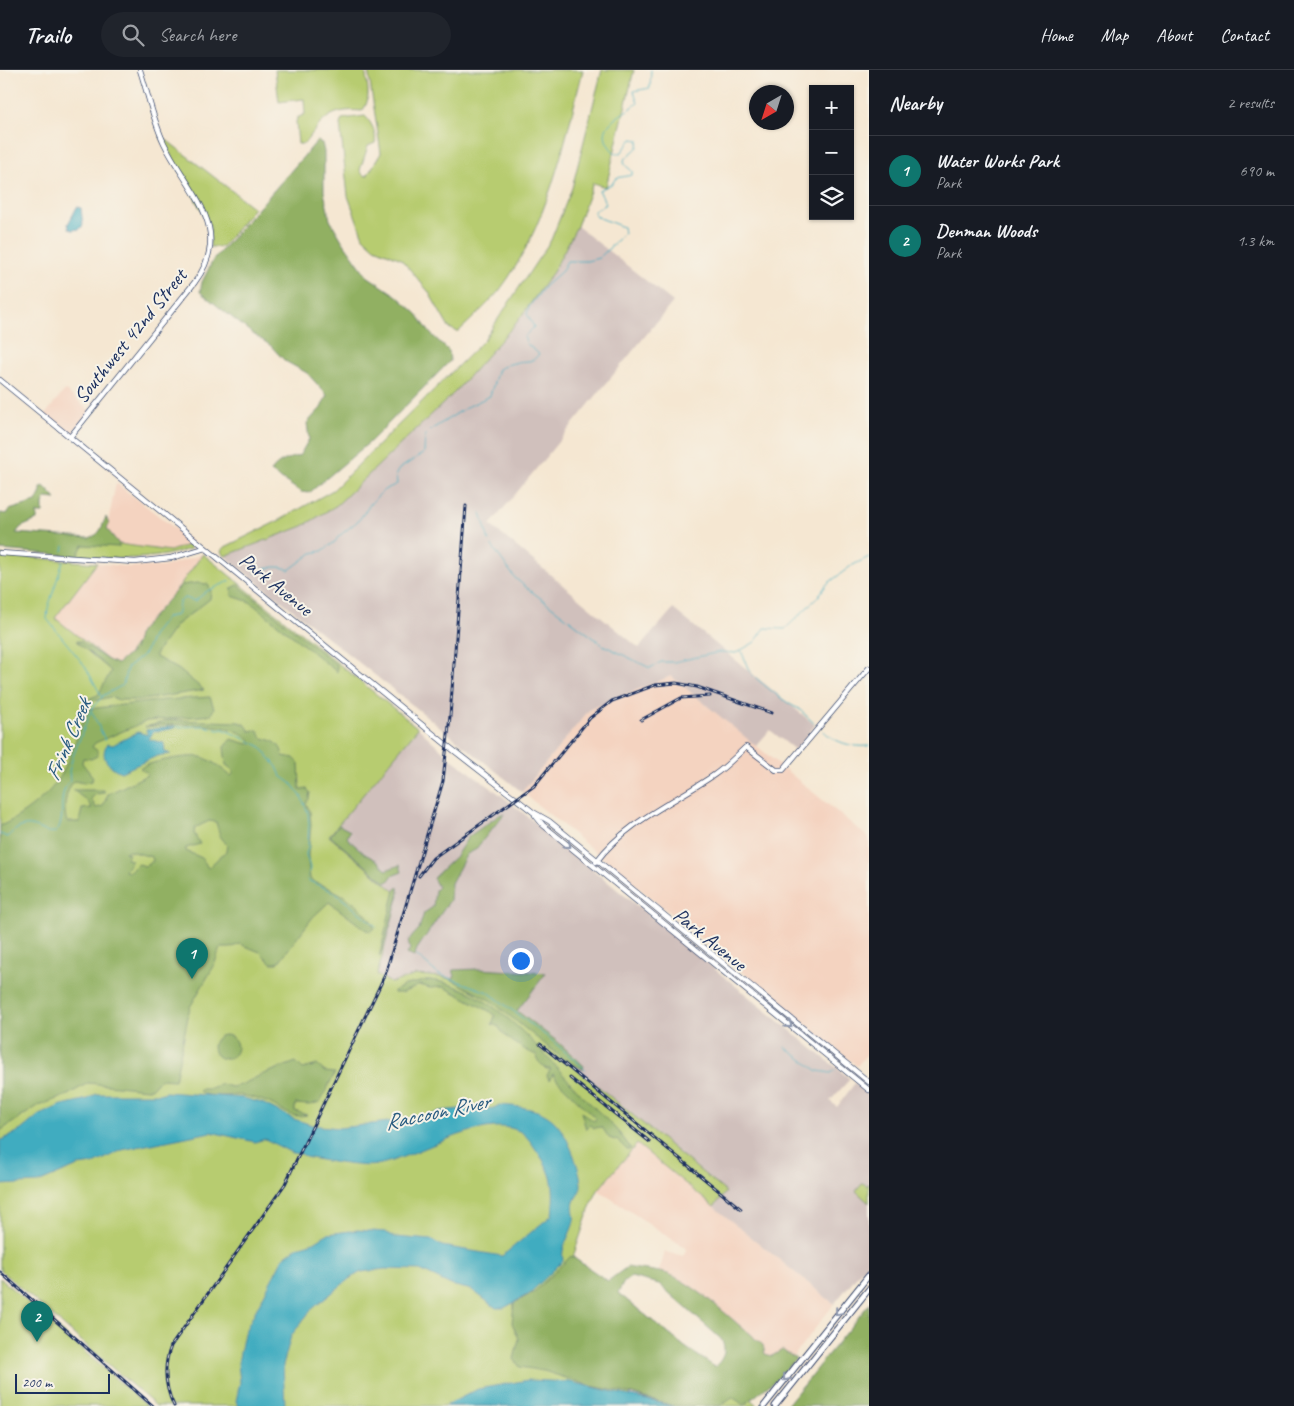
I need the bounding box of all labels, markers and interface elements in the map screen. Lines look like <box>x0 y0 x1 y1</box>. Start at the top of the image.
search box <box>101 12 451 57</box>
text: Trailo <box>25 20 71 50</box>
icon: search <box>119 21 147 49</box>
text: Search here <box>159 23 236 47</box>
text: Home <box>1040 24 1073 46</box>
text: Map <box>1101 24 1128 46</box>
text: About <box>1156 24 1192 46</box>
text: Contact <box>1220 24 1269 46</box>
north arrow <box>749 85 794 130</box>
map controls <box>809 85 854 220</box>
button: + <box>809 85 854 130</box>
text: Nearby <box>889 90 942 116</box>
text: 2 results <box>1227 93 1274 113</box>
button: − <box>809 130 854 175</box>
text: Water Works Park <box>936 149 1059 173</box>
text: 1 <box>901 161 909 181</box>
text: 690 m <box>1240 161 1274 181</box>
text: Park <box>936 173 961 193</box>
button: layers <box>809 175 854 220</box>
text: Denman Woods <box>936 219 1037 243</box>
text: 2 <box>901 231 909 251</box>
text: 1.3 km <box>1237 231 1274 251</box>
text: Park <box>936 243 961 263</box>
street label: Southwest 42nd Street <box>68 262 193 409</box>
street label: Park Avenue <box>234 547 320 623</box>
water label: Frink Creek <box>38 691 99 785</box>
one-way arrow <box>562 839 571 847</box>
street label: Park Avenue <box>668 902 754 978</box>
pin: 1 <box>176 938 208 979</box>
your location <box>508 948 534 974</box>
one-way arrow <box>783 1019 792 1027</box>
water label: Raccoon River <box>382 1087 495 1137</box>
pin: 2 <box>21 1301 53 1342</box>
one-way arrow <box>836 1306 844 1315</box>
scale bar <box>15 1371 110 1394</box>
one-way arrow <box>784 1372 792 1381</box>
text: 200 m <box>22 1374 52 1391</box>

